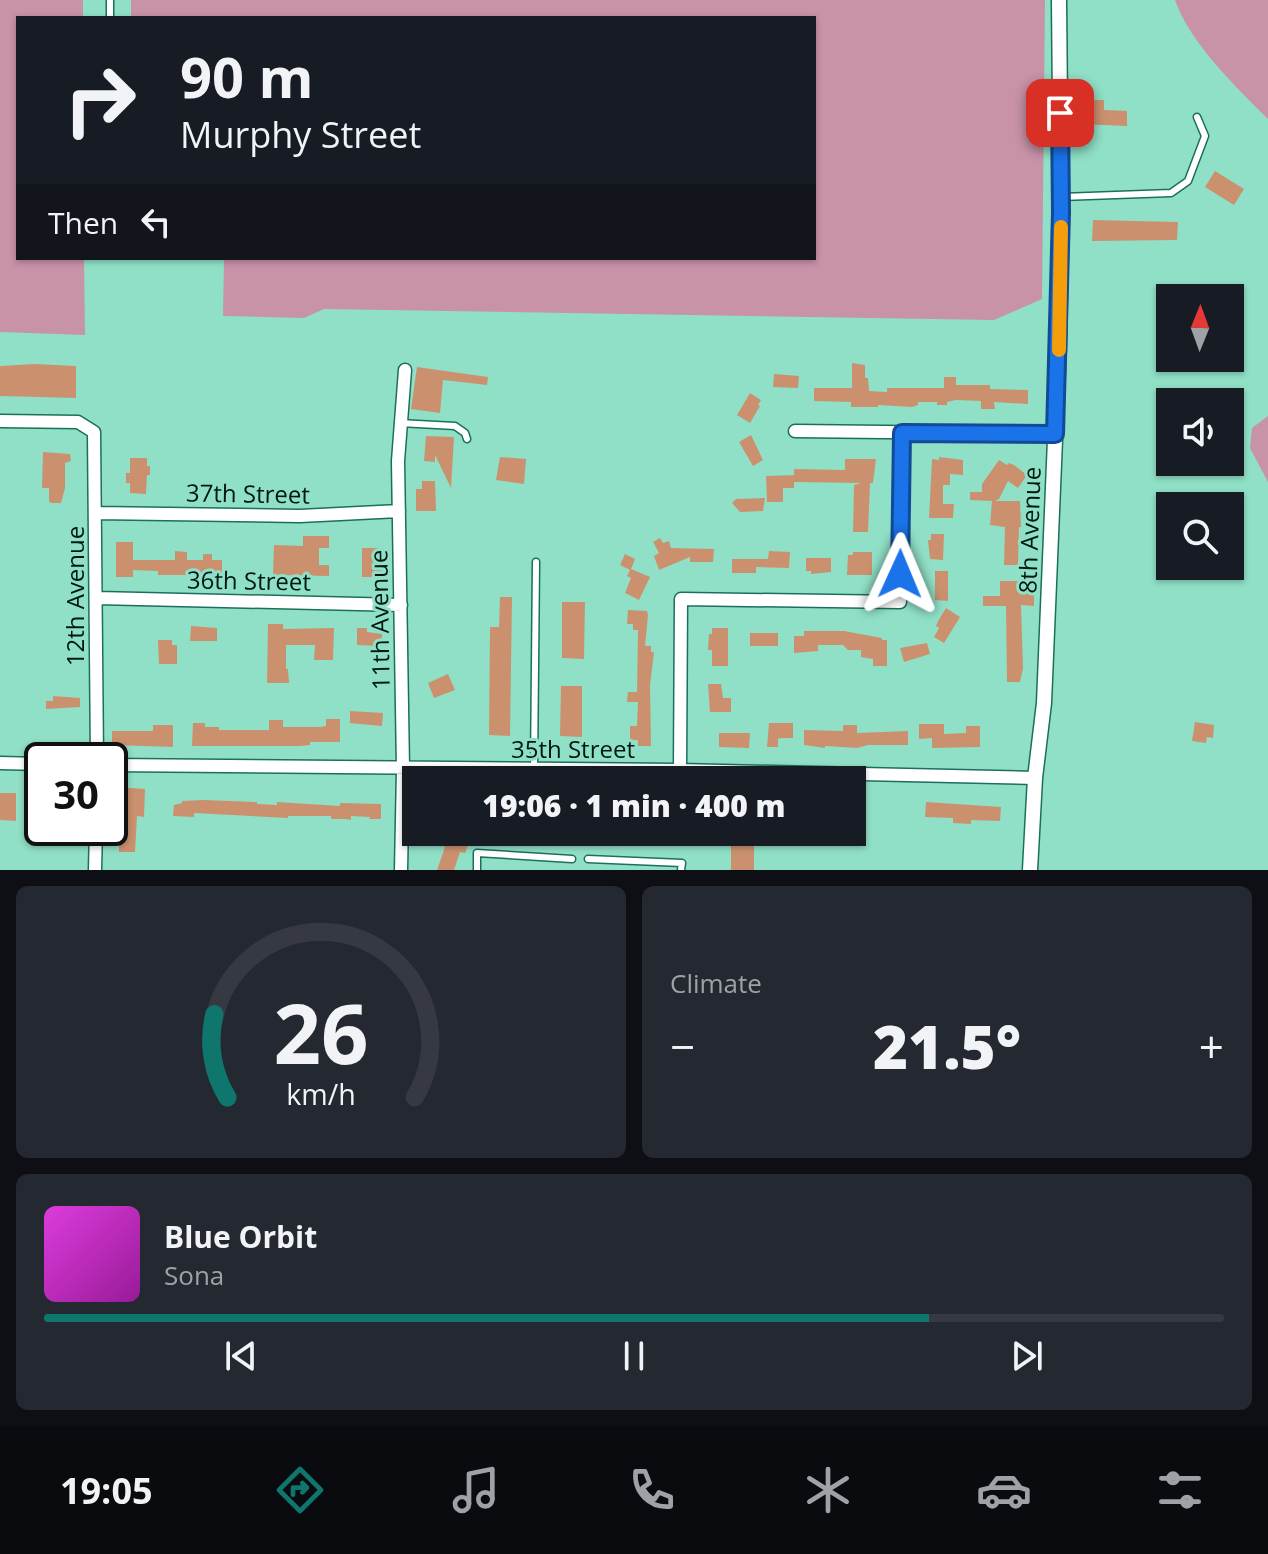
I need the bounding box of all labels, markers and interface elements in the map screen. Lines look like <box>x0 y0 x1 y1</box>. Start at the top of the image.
text: 90 m <box>180 38 314 114</box>
icon: right <box>48 48 152 152</box>
pin <box>1026 79 1094 147</box>
icon: arrive <box>1038 91 1082 135</box>
text: Murphy Street <box>180 110 421 159</box>
icon: left <box>134 200 178 244</box>
text: Then <box>48 202 118 243</box>
north arrow <box>1156 284 1244 372</box>
map controls <box>1156 284 1244 580</box>
button: sound <box>1156 388 1244 476</box>
street label: 8th Avenue <box>1010 466 1048 594</box>
street label: 37th Street <box>186 475 310 511</box>
button: search <box>1156 492 1244 580</box>
street label: 12th Avenue <box>58 526 91 666</box>
position arrow <box>858 532 942 616</box>
street label: 11th Avenue <box>361 549 397 691</box>
street label: 36th Street <box>187 562 311 598</box>
street label: 35th Street <box>511 732 635 765</box>
speed limit sign: 30 <box>24 742 128 846</box>
text: 19:06 · 1 min · 400 m <box>482 785 786 826</box>
text: Climate <box>670 965 762 1001</box>
text: 26 <box>273 975 369 1088</box>
text: 21.5° <box>873 1005 1021 1087</box>
text: − <box>670 1016 695 1076</box>
text: + <box>1199 1016 1224 1076</box>
text: km/h <box>286 1074 356 1113</box>
text: Blue Orbit <box>164 1216 317 1257</box>
text: Sona <box>164 1257 224 1293</box>
icon: previous <box>219 1334 263 1378</box>
icon: pause <box>612 1334 656 1378</box>
icon: next <box>1005 1334 1049 1378</box>
icon: directions <box>272 1462 328 1518</box>
icon: music <box>448 1462 504 1518</box>
icon: phone <box>624 1462 680 1518</box>
icon: climate <box>800 1462 856 1518</box>
icon: car <box>976 1462 1032 1518</box>
icon: filters <box>1152 1462 1208 1518</box>
text: 19:05 <box>60 1466 153 1515</box>

